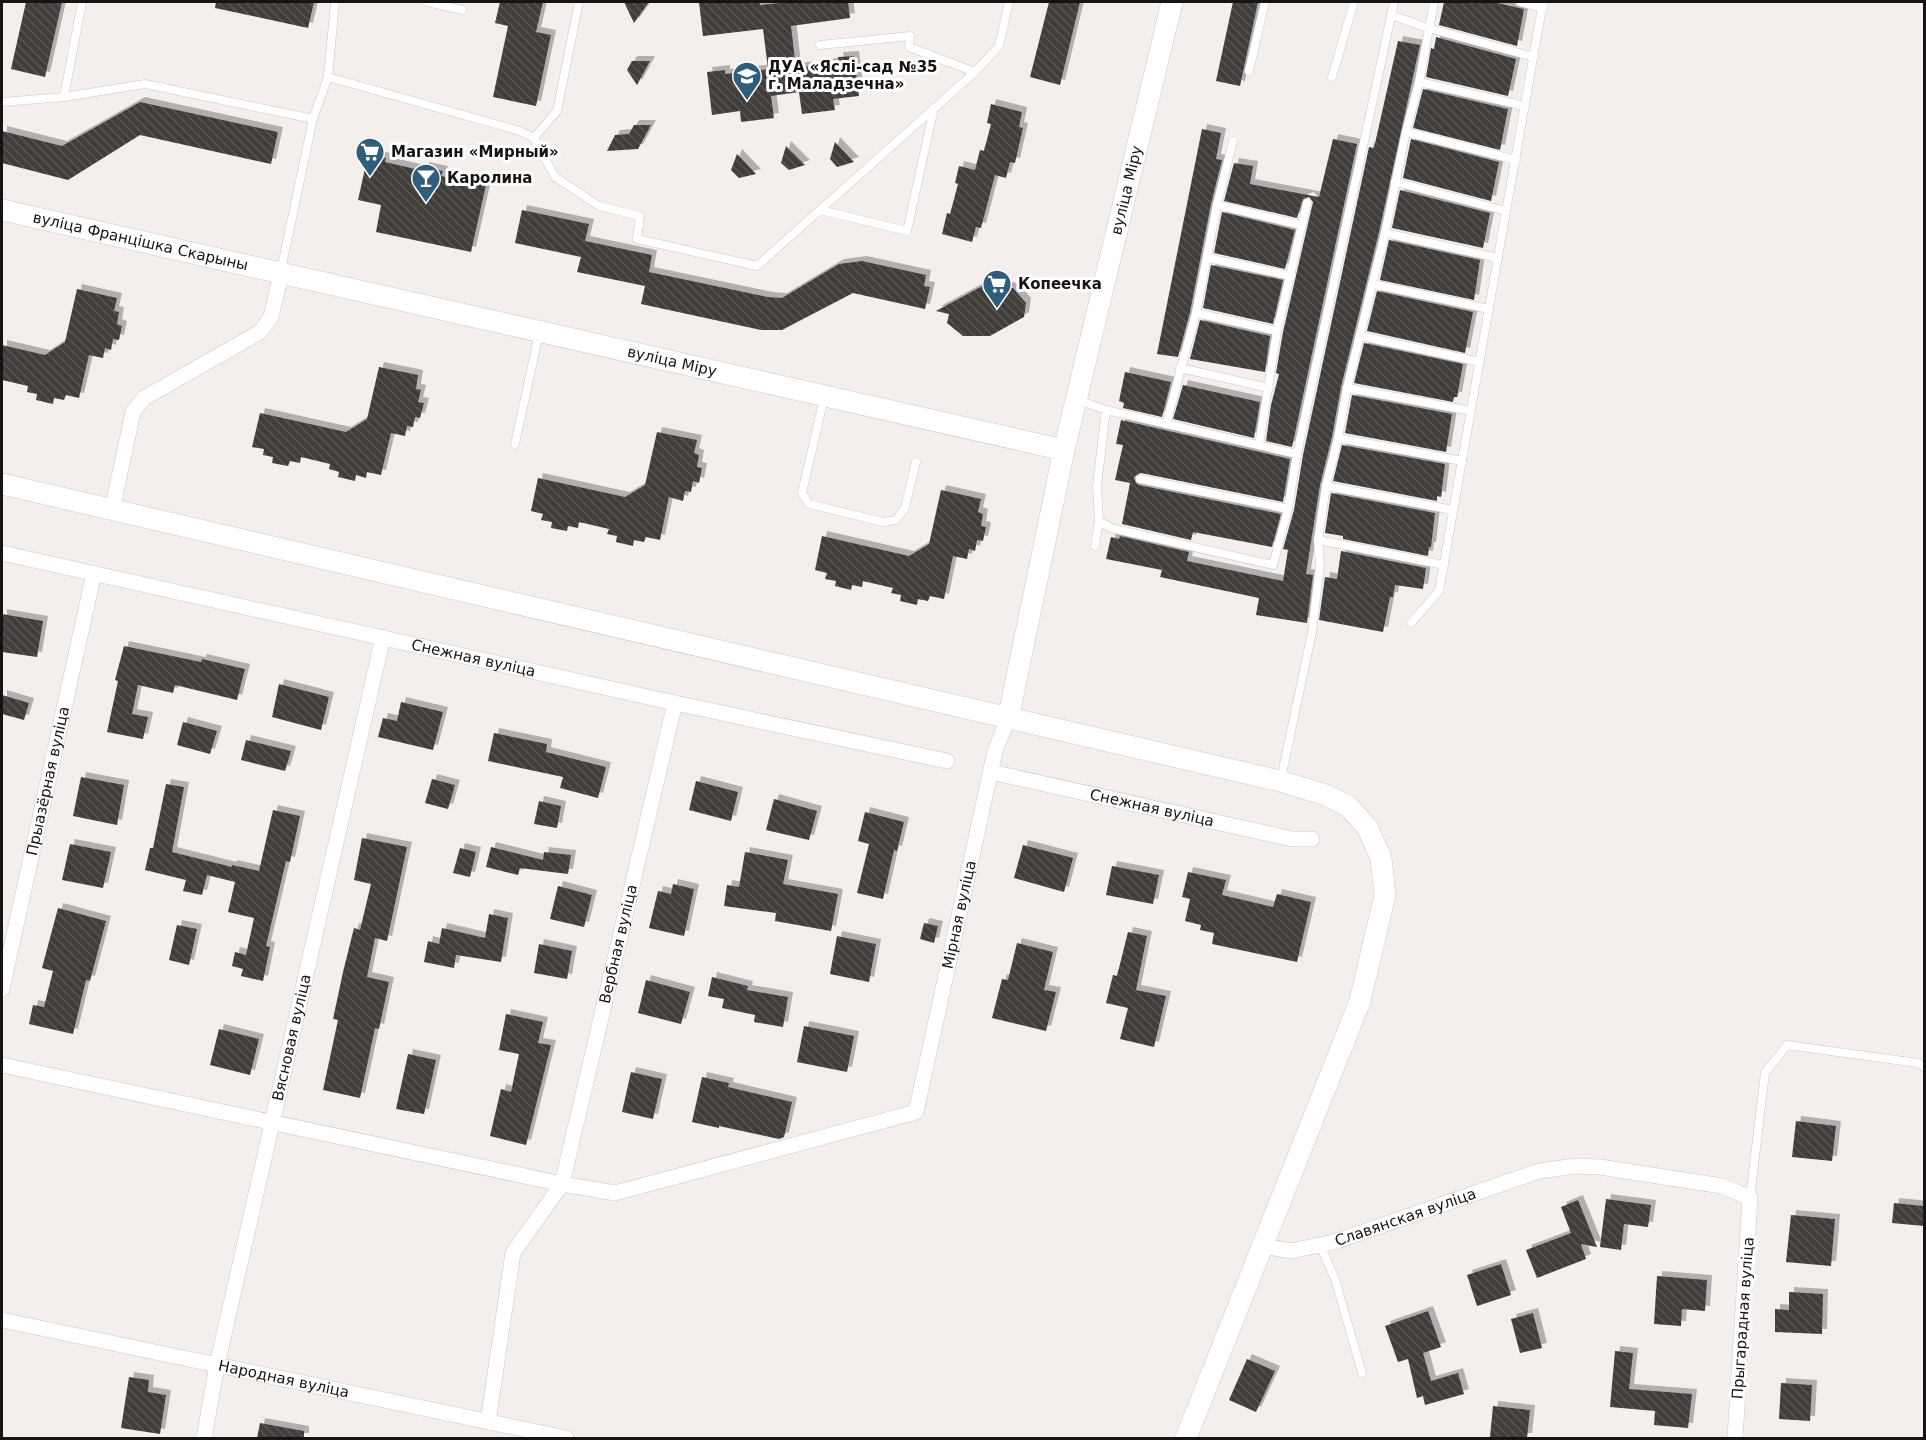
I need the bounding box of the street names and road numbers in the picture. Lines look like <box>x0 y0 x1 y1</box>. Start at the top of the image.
street label: вуліца Міру <box>1107 144 1146 237</box>
street label: вуліца Францішка Скарыны <box>31 208 250 274</box>
street label: вуліца Міру <box>626 343 719 380</box>
street label: Снежная вуліца <box>410 635 537 681</box>
street label: Прыазёрная вуліца <box>23 705 73 857</box>
street label: Снежная вуліца <box>1088 785 1216 830</box>
street label: Мірная вуліца <box>939 859 980 970</box>
street label: Вербная вуліца <box>596 883 641 1005</box>
street label: Вясновая вуліца <box>269 972 315 1103</box>
street label: Славянская вуліца <box>1332 1184 1478 1250</box>
street label: Прыгарадная вуліца <box>1728 1236 1758 1400</box>
street label: Народная вуліца <box>217 1357 351 1401</box>

